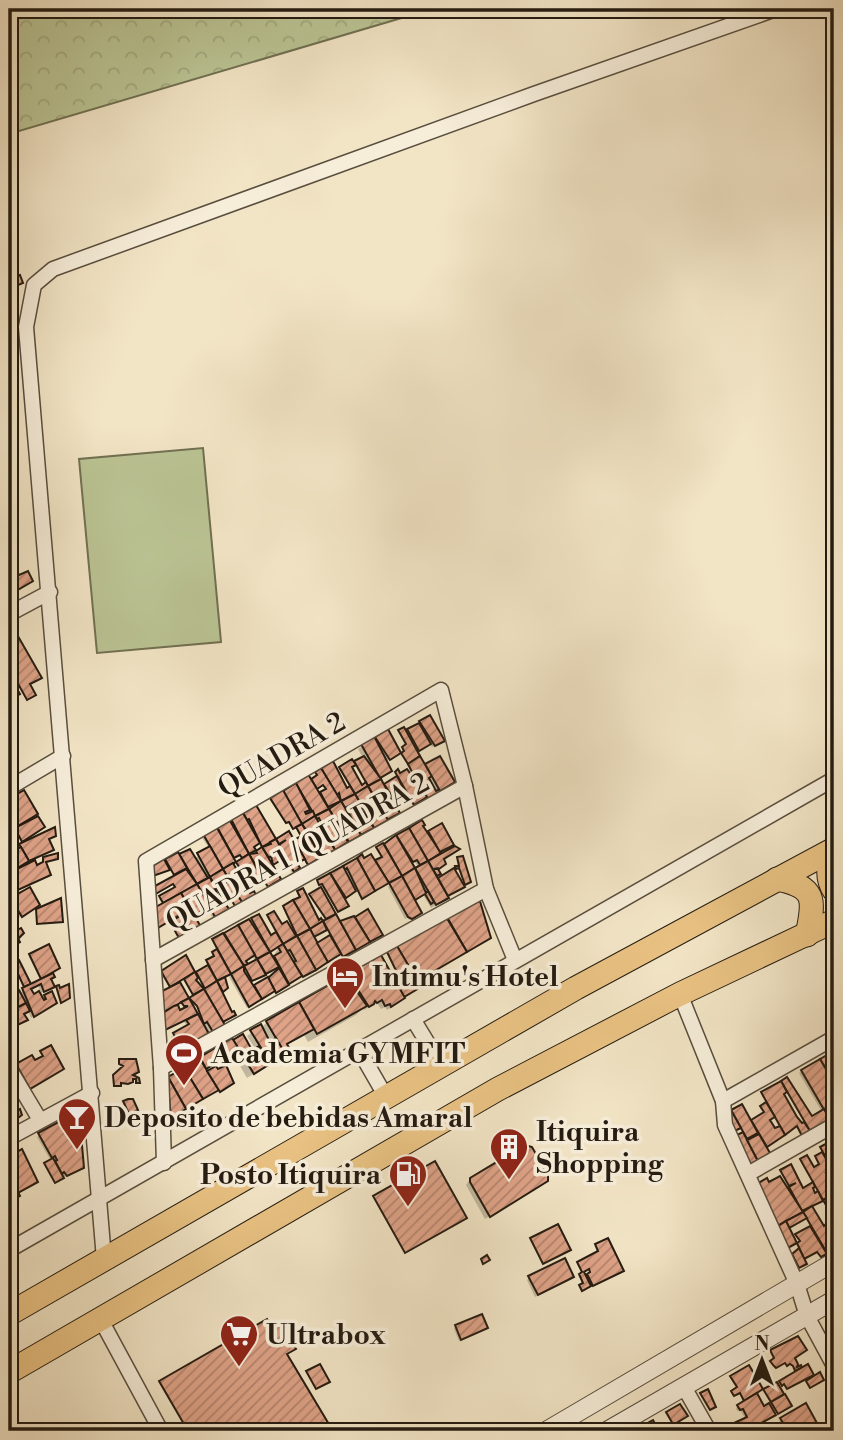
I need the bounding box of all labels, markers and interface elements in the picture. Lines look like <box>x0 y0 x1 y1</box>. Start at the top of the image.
street label: QUADRA 2 <box>212 705 352 806</box>
street label: QUADRA 1 / QUADRA 2 <box>160 765 436 939</box>
hotel icon: Intimu's Hotel <box>324 955 366 1010</box>
place label: Intimu's Hotel <box>372 960 558 995</box>
sports icon: Academia GYMFIT <box>163 1032 205 1087</box>
place label: Academia GYMFIT <box>210 1037 465 1072</box>
bar icon: Deposito de bebidas Amaral <box>56 1096 98 1151</box>
place label: Deposito de bebidas Amaral <box>104 1101 472 1136</box>
place label: Itiquira Shopping <box>536 1115 664 1182</box>
building icon: Itiquira Shopping <box>488 1126 530 1181</box>
fuel station icon: Posto Itiquira <box>387 1153 429 1208</box>
place label: Posto Itiquira <box>200 1158 382 1193</box>
supermarket icon: Ultrabox <box>218 1313 260 1368</box>
place label: Ultrabox <box>266 1318 386 1353</box>
north arrow <box>728 1324 798 1394</box>
text: N <box>754 1332 770 1356</box>

